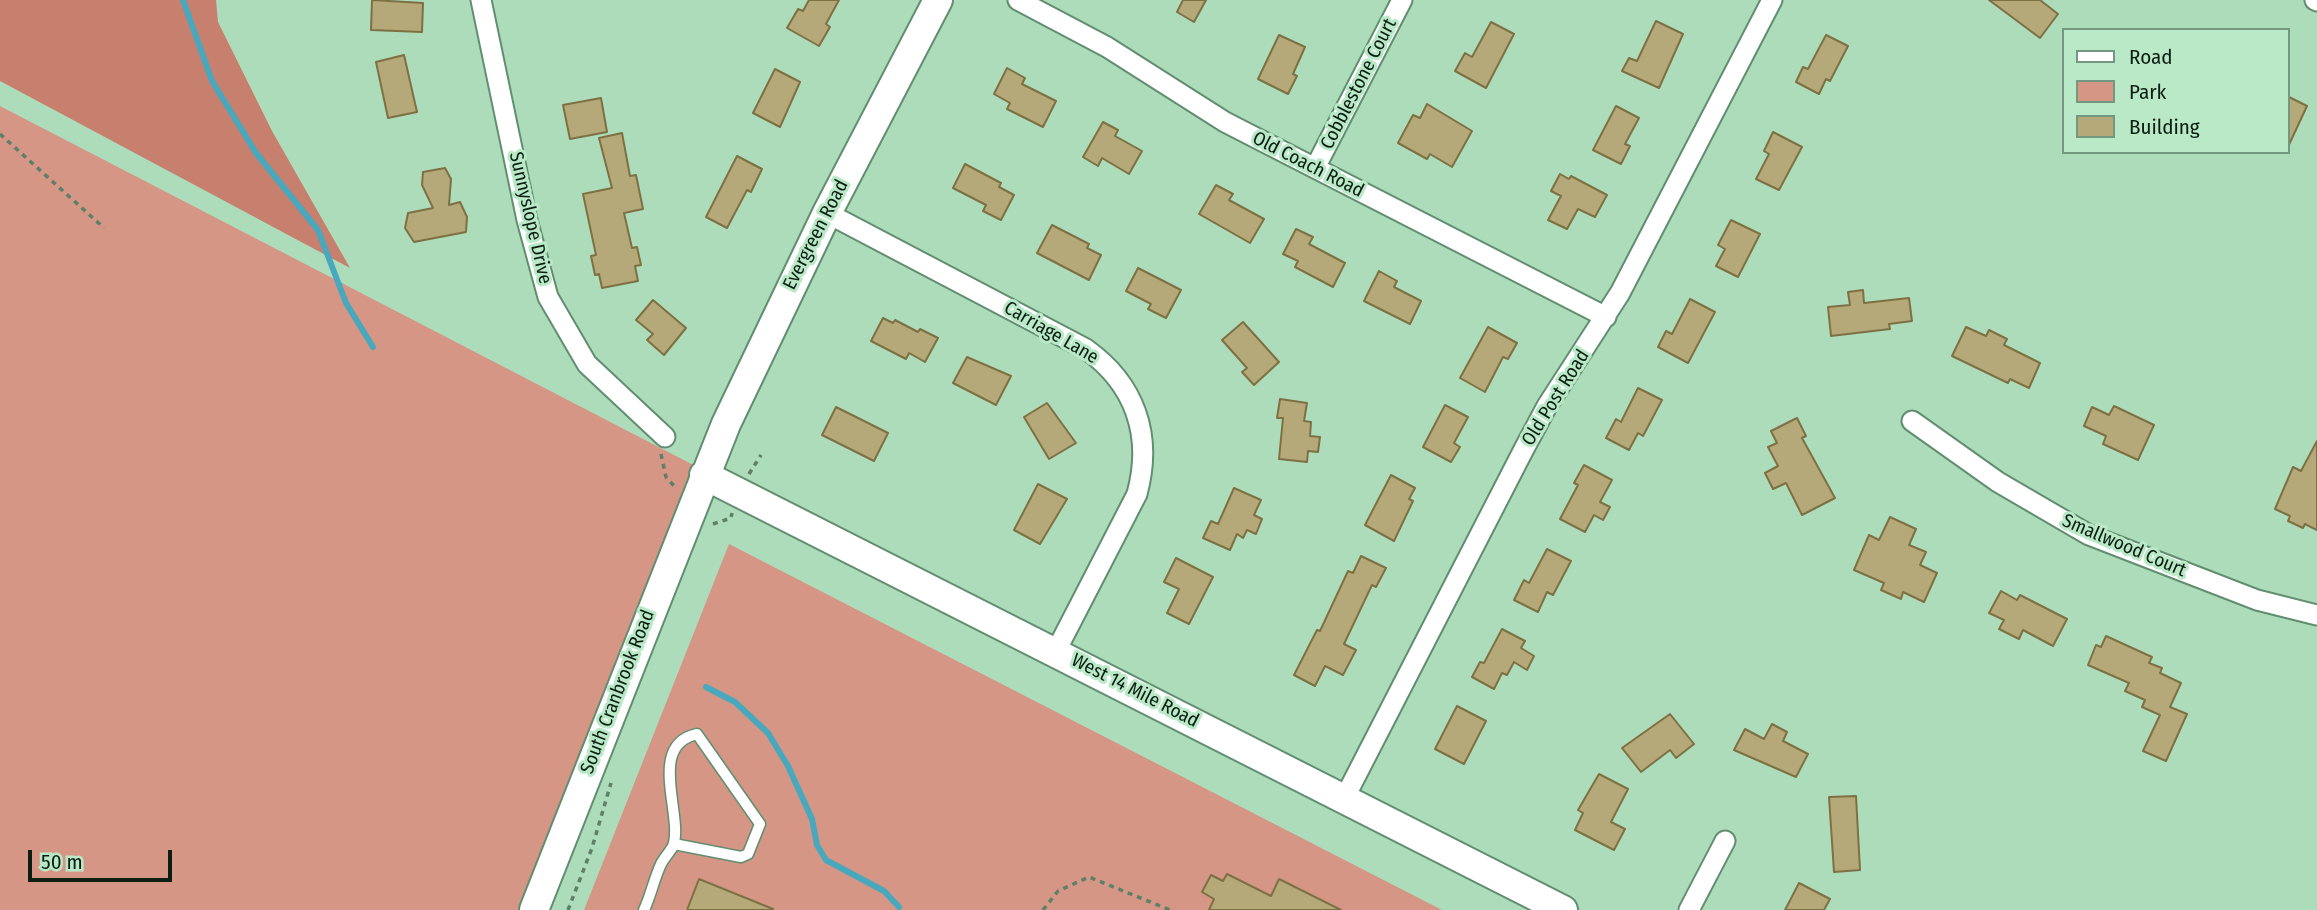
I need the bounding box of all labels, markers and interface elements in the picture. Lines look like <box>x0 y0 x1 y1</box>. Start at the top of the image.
street label: Cobblestone Court <box>1316 15 1402 153</box>
legend <box>2062 28 2289 154</box>
text: Road <box>2129 44 2173 70</box>
text: Park <box>2129 79 2166 105</box>
text: Building <box>2129 114 2200 140</box>
street label: Old Coach Road <box>1249 127 1367 203</box>
street label: Sunnyslope Drive <box>504 150 556 286</box>
street label: Evergreen Road <box>779 176 853 294</box>
street label: Carriage Lane <box>1000 297 1102 369</box>
street label: Old Post Road <box>1517 346 1595 450</box>
street label: Smallwood Court <box>2059 510 2189 582</box>
street label: South Cranbrook Road <box>576 607 660 777</box>
street label: West 14 Mile Road <box>1068 649 1202 733</box>
scale bar <box>32 836 175 880</box>
text: 50 m <box>41 849 83 875</box>

